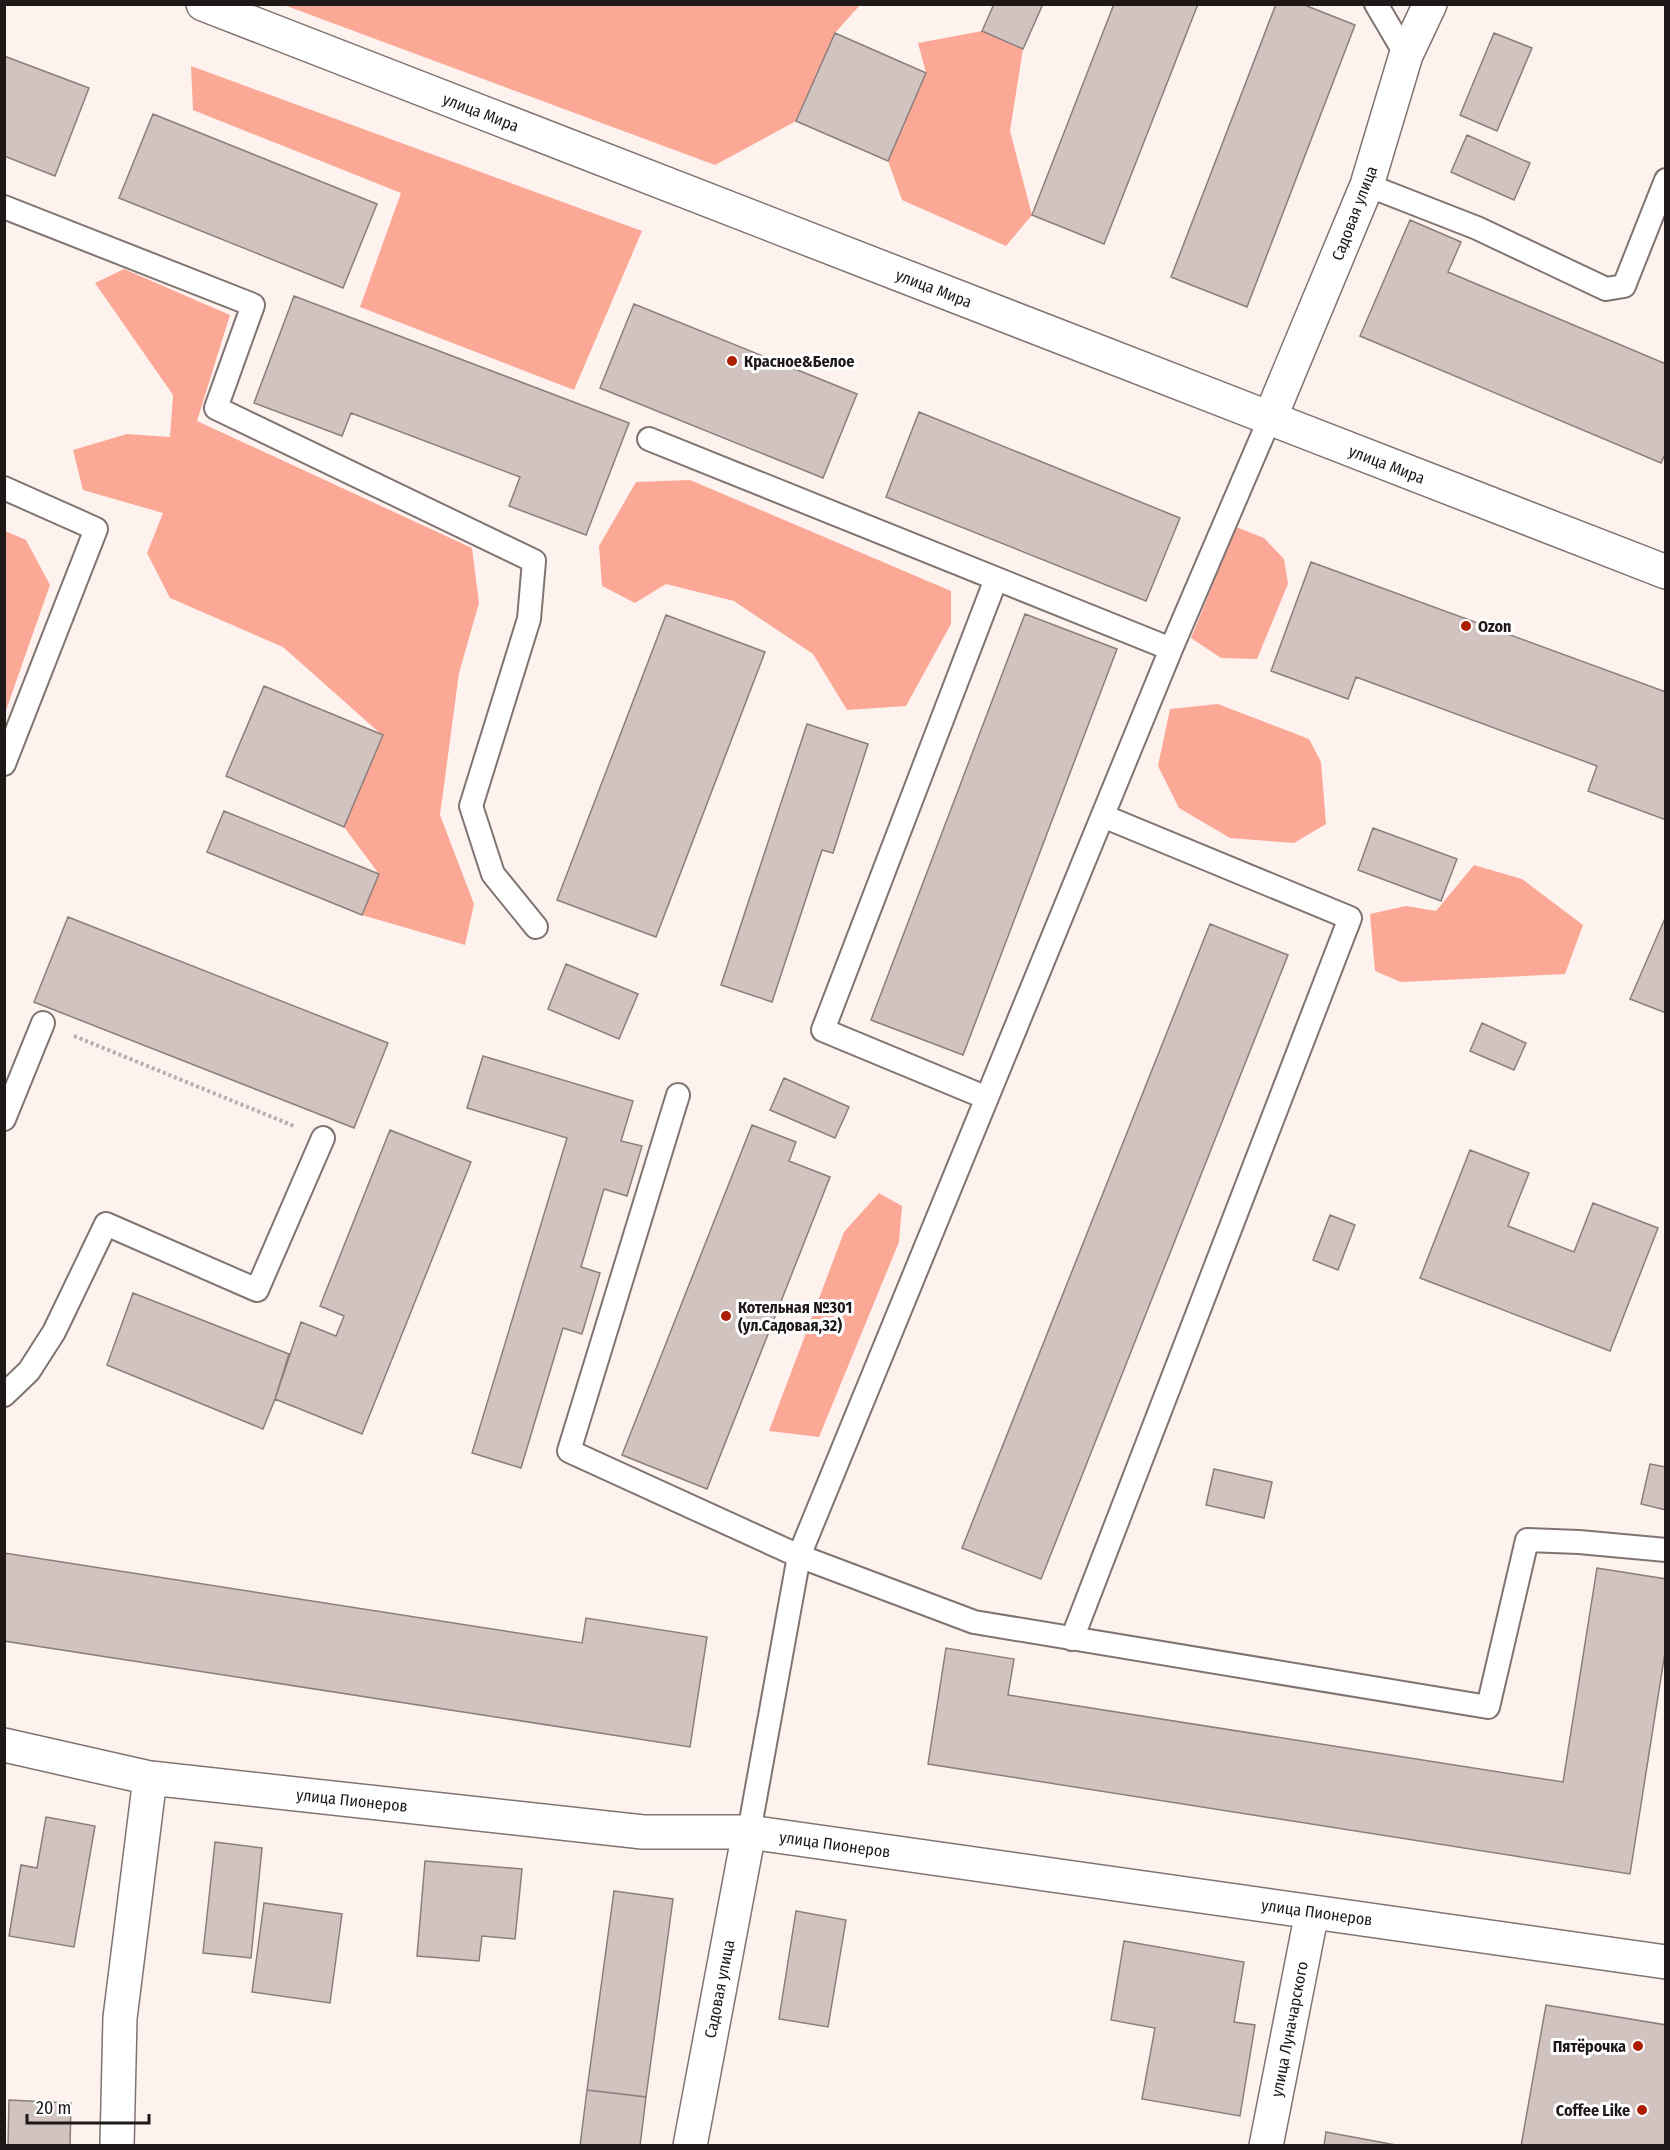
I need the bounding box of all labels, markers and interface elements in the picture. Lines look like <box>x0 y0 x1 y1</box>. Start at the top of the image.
street label: улица Мира <box>440 89 522 136</box>
street label: Садовая улица <box>1328 163 1381 263</box>
street label: улица Мира <box>893 265 975 312</box>
place label: Красное&Белое <box>744 352 854 371</box>
marker: Красное&Белое <box>725 354 739 368</box>
street label: улица Мира <box>1346 441 1428 488</box>
place label: Ozon <box>1478 617 1511 636</box>
marker: Ozon <box>1459 619 1473 633</box>
place label: Котельная №301 (ул.Садовая,32) <box>738 1298 852 1335</box>
marker: Котельная №301 (ул.Садовая,32) <box>719 1309 733 1323</box>
street label: улица Пионеров <box>295 1785 409 1816</box>
street label: улица Пионеров <box>778 1827 892 1862</box>
street label: улица Пионеров <box>1260 1895 1374 1930</box>
street label: Садовая улица <box>701 1938 738 2040</box>
street label: улица Луначарского <box>1267 1960 1312 2099</box>
place label: Пятёрочка <box>1553 2037 1626 2056</box>
marker: Пятёрочка <box>1631 2039 1645 2053</box>
scale bar <box>27 2087 148 2125</box>
text: 20 m <box>36 2097 71 2119</box>
place label: Coffee Like <box>1556 2101 1630 2120</box>
marker: Coffee Like <box>1635 2103 1649 2117</box>

